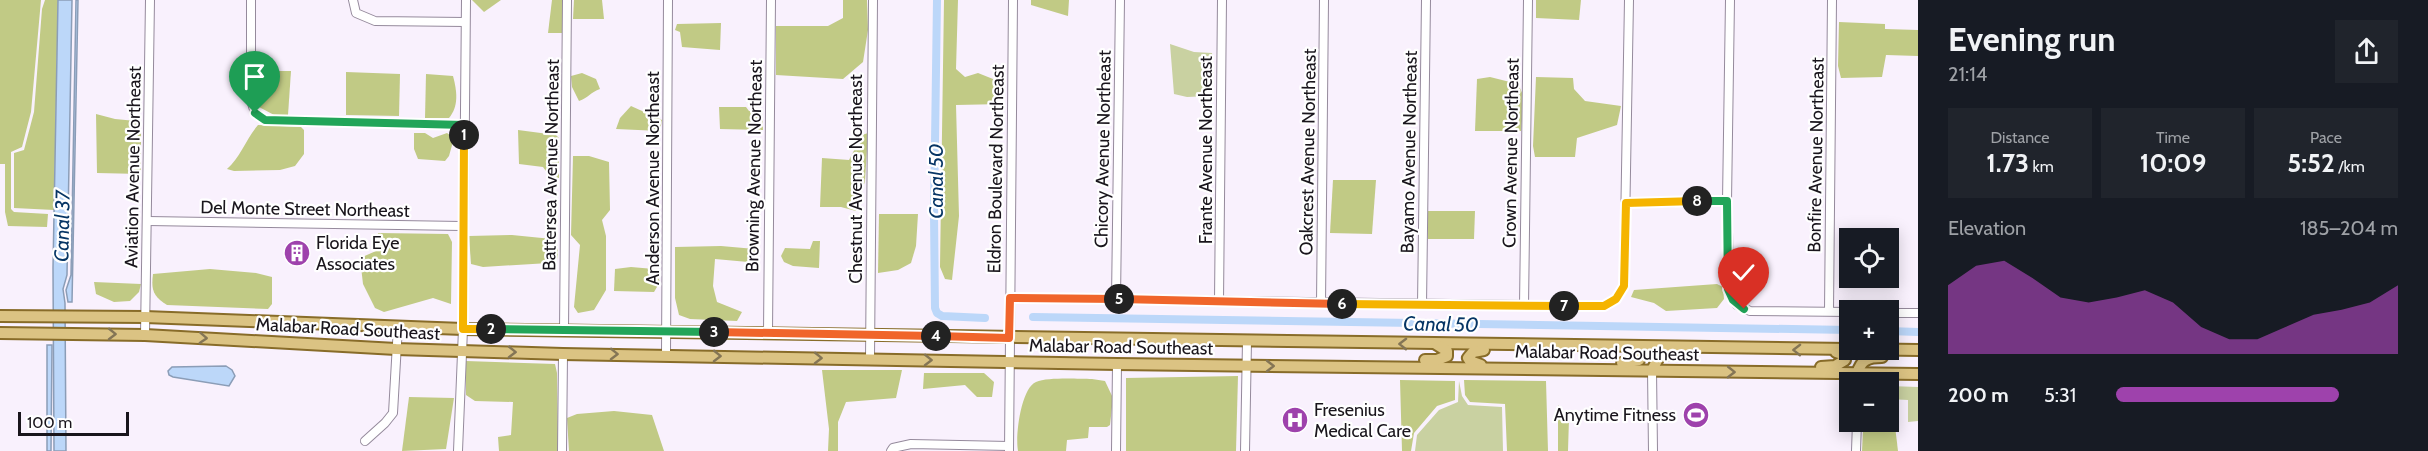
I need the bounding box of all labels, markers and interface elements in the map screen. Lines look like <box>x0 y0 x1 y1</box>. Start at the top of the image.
text: Evening run <box>1948 19 2115 59</box>
button: share <box>2335 20 2398 83</box>
street label: Oakcrest Avenue Northeast <box>1295 48 1321 256</box>
street label: Chicory Avenue Northeast <box>1090 50 1116 248</box>
street label: Bayamo Avenue Northeast <box>1396 50 1422 254</box>
pin <box>229 51 280 113</box>
street label: Frante Avenue Northeast <box>1195 56 1217 244</box>
street label: Bonfire Avenue Northeast <box>1803 57 1829 253</box>
street label: Crown Avenue Northeast <box>1498 58 1524 248</box>
street label: Battersea Avenue Northeast <box>538 59 564 271</box>
icon: arrive <box>238 60 271 93</box>
street label: Browning Avenue Northeast <box>741 60 767 272</box>
text: 21:14 <box>1948 62 1987 86</box>
street label: Eldron Boulevard Northeast <box>983 64 1009 274</box>
street label: Aviation Avenue Northeast <box>120 66 146 268</box>
street label: Anderson Avenue Northeast <box>642 71 664 285</box>
street label: Chestnut Avenue Northeast <box>845 74 867 284</box>
pin: 1 <box>449 120 479 150</box>
text: 1 <box>461 125 467 144</box>
text: Distance <box>1991 128 2049 147</box>
text: Time <box>2156 128 2190 147</box>
text: Pace <box>2310 128 2342 147</box>
water label: Canal 50 <box>924 143 948 219</box>
text: 1.73 <box>1986 147 2029 179</box>
text: 10:09 <box>2140 147 2206 179</box>
text: 5:52 <box>2287 147 2335 179</box>
text: km <box>2029 157 2054 176</box>
text: /km <box>2335 157 2365 176</box>
pin: 8 <box>1682 186 1712 216</box>
water label: Canal 37 <box>49 189 75 262</box>
text: 8 <box>1692 191 1702 210</box>
street label: Del Monte Street Northeast <box>200 196 410 222</box>
text: Elevation <box>1948 216 2026 240</box>
text: 185–204 m <box>2300 216 2398 240</box>
map controls <box>1839 228 1899 432</box>
button: locate <box>1839 228 1899 288</box>
place label: Florida Eye Associates <box>316 232 399 275</box>
building icon: Florida Eye Associates <box>282 238 312 268</box>
pin <box>1718 247 1769 309</box>
icon: check <box>1727 256 1760 289</box>
pin: 5 <box>1104 284 1134 314</box>
text: 5 <box>1115 289 1123 308</box>
pin: 6 <box>1327 289 1357 319</box>
pin: 7 <box>1549 291 1579 321</box>
text: 6 <box>1338 294 1347 313</box>
text: 7 <box>1560 296 1568 315</box>
button: + <box>1839 300 1899 360</box>
water label: Canal 50 <box>1403 311 1479 337</box>
street label: Malabar Road Southeast <box>255 313 441 345</box>
pin: 2 <box>476 314 506 344</box>
pin: 3 <box>699 317 729 347</box>
text: 2 <box>487 319 495 338</box>
pin: 4 <box>921 321 951 351</box>
text: 3 <box>710 322 718 341</box>
text: 4 <box>931 326 941 345</box>
one-way arrow <box>107 328 116 340</box>
one-way arrow <box>199 331 208 344</box>
street label: Malabar Road Southeast <box>1029 334 1213 360</box>
one-way arrow <box>1399 338 1408 350</box>
street label: Malabar Road Southeast <box>1515 340 1699 366</box>
one-way arrow <box>1792 344 1801 356</box>
one-way arrow <box>508 346 517 359</box>
one-way arrow <box>610 348 619 361</box>
one-way arrow <box>712 350 721 362</box>
one-way arrow <box>814 352 823 364</box>
one-way arrow <box>924 354 933 366</box>
one-way arrow <box>1266 360 1275 372</box>
one-way arrow <box>1727 365 1736 378</box>
button: − <box>1839 372 1899 432</box>
text: 200 m <box>1948 383 2009 407</box>
text: 5:31 <box>2044 383 2076 407</box>
place label: Fresenius Medical Care <box>1314 399 1411 442</box>
sports icon: Anytime Fitness <box>1681 400 1711 430</box>
place label: Anytime Fitness <box>1554 404 1676 426</box>
hospital icon: Fresenius Medical Care <box>1280 405 1310 435</box>
scale bar <box>18 409 129 436</box>
text: 100 m <box>27 413 72 432</box>

